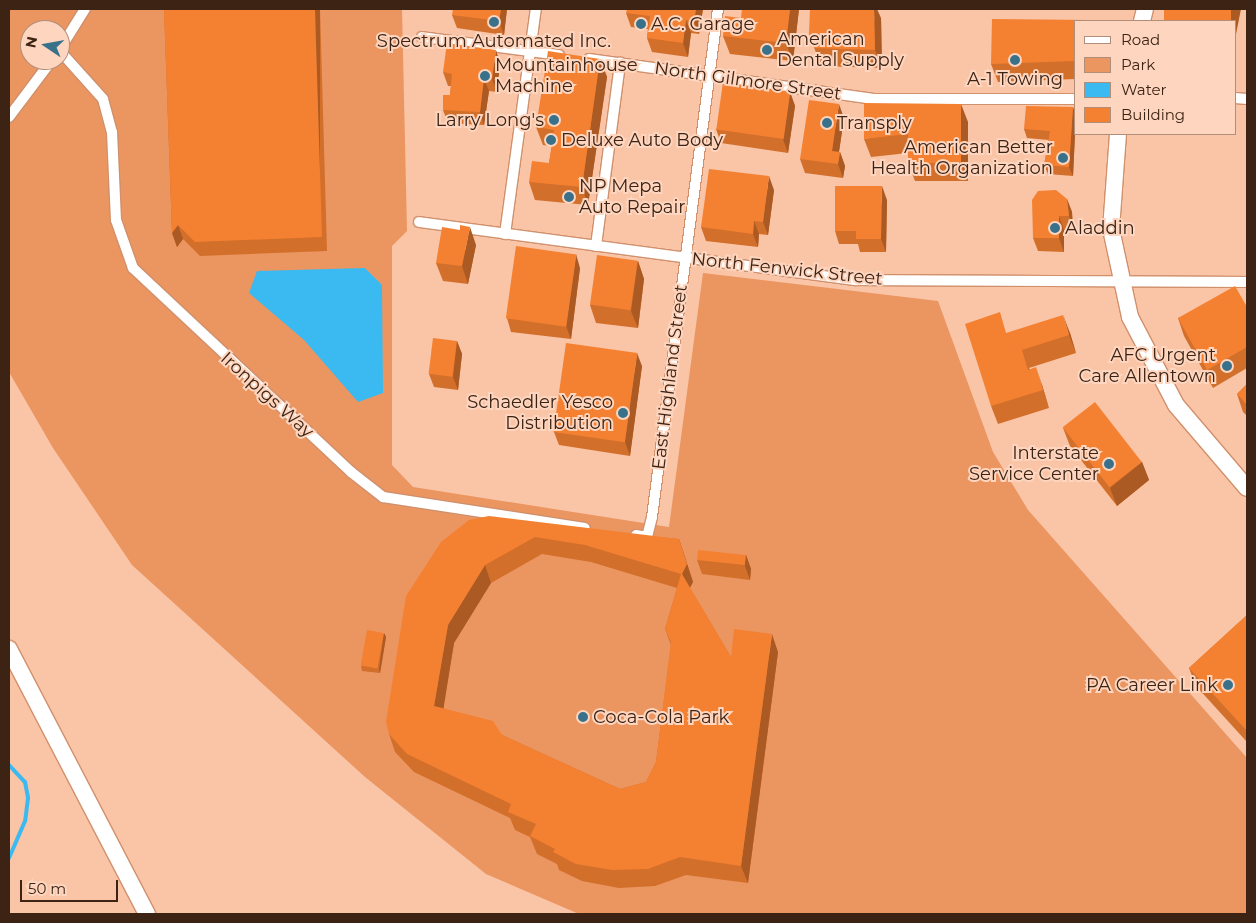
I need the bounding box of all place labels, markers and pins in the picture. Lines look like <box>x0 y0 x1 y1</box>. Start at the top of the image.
place label: A.C. Garage <box>651 13 754 35</box>
marker: Spectrum Automated Inc. <box>488 16 500 28</box>
marker: A.C. Garage <box>635 18 647 30</box>
place label: American Dental Supply <box>777 29 904 72</box>
place label: Spectrum Automated Inc. <box>377 30 611 52</box>
marker: American Dental Supply <box>761 44 773 56</box>
marker: A-1 Towing <box>1009 54 1021 66</box>
place label: Mountainhouse Machine <box>495 55 638 98</box>
place label: A-1 Towing <box>967 68 1063 90</box>
marker: Mountainhouse Machine <box>479 70 491 82</box>
place label: Larry Long's <box>435 109 544 131</box>
place label: Transply <box>837 112 912 134</box>
marker: Larry Long's <box>548 114 560 126</box>
marker: Transply <box>821 117 833 129</box>
place label: Deluxe Auto Body <box>561 129 723 151</box>
marker: Deluxe Auto Body <box>545 134 557 146</box>
place label: American Better Health Organization <box>871 137 1053 180</box>
marker: American Better Health Organization <box>1057 152 1069 164</box>
place label: NP Mepa Auto Repair <box>579 176 686 218</box>
marker: NP Mepa Auto Repair <box>563 191 575 203</box>
place label: Aladdin <box>1065 217 1135 239</box>
marker: Aladdin <box>1049 222 1061 234</box>
place label: AFC Urgent Care Allentown <box>1079 345 1216 388</box>
marker: AFC Urgent Care Allentown <box>1220 359 1234 373</box>
place label: Schaedler Yesco Distribution <box>467 392 613 434</box>
marker: Schaedler Yesco Distribution <box>617 407 629 419</box>
place label: Interstate Service Center <box>969 443 1099 486</box>
marker: Interstate Service Center <box>1103 458 1115 470</box>
place label: PA Career Link <box>1086 674 1218 696</box>
marker: PA Career Link <box>1222 679 1234 691</box>
place label: Coca-Cola Park <box>593 706 729 728</box>
marker: Coca-Cola Park <box>577 711 589 723</box>

